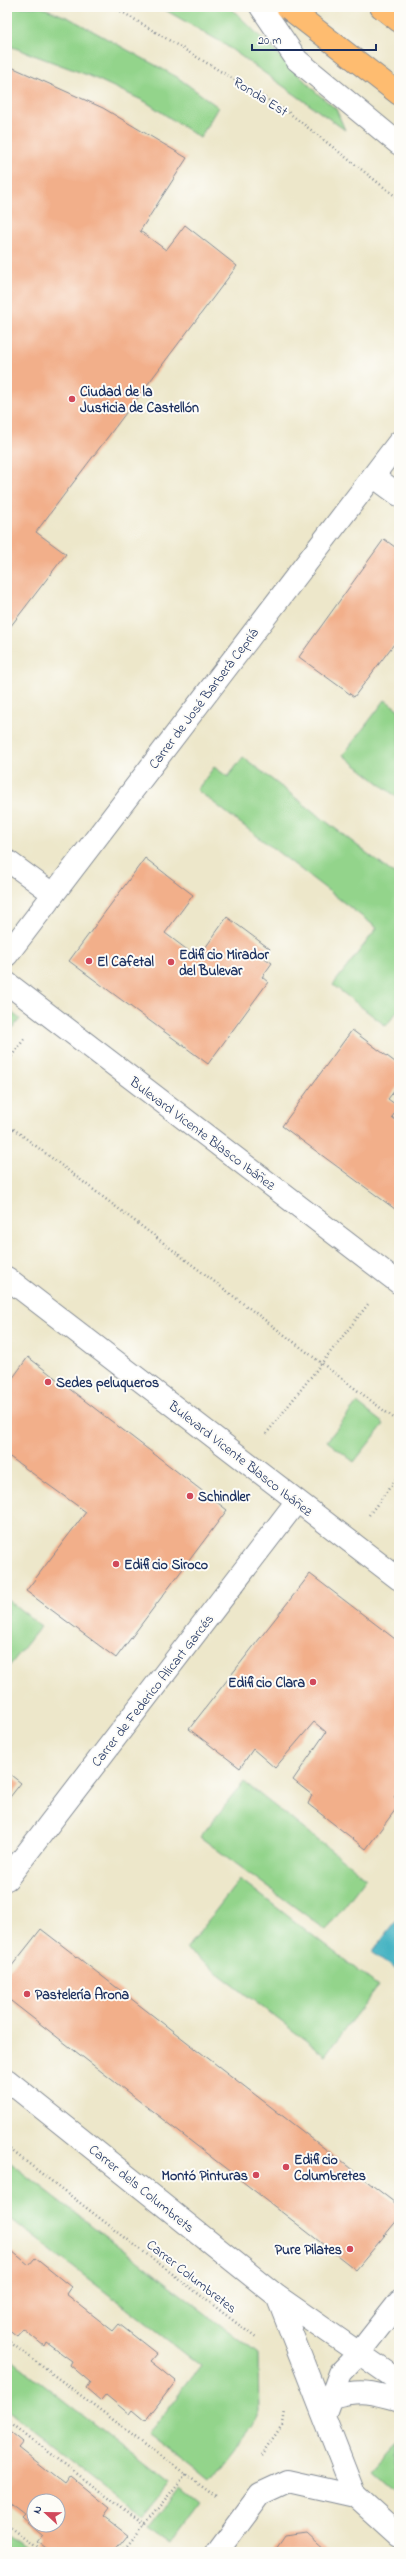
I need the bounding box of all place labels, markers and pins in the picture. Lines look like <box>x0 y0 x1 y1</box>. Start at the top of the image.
place label: Ciudad de la Justicia de Castellón <box>80 382 199 419</box>
marker: Ciudad de la Justicia de Castellón <box>67 394 77 404</box>
place label: Edificio Mirador del Bulevar <box>179 945 269 982</box>
place label: El Cafetal <box>97 952 155 973</box>
marker: El Cafetal <box>84 956 94 966</box>
marker: Edificio Mirador del Bulevar <box>166 957 176 967</box>
place label: Sedes peluqueros <box>56 1373 159 1394</box>
marker: Sedes peluqueros <box>43 1377 53 1387</box>
place label: Schindler <box>198 1487 251 1508</box>
marker: Schindler <box>185 1491 195 1501</box>
place label: Edificio Siroco <box>124 1555 208 1576</box>
marker: Edificio Siroco <box>111 1559 121 1569</box>
place label: Edificio Clara <box>228 1673 305 1694</box>
marker: Edificio Clara <box>308 1677 318 1687</box>
place label: Pastelería Arona <box>35 1985 130 2006</box>
marker: Pastelería Arona <box>22 1989 32 1999</box>
place label: Edificio Columbretes <box>294 2150 366 2187</box>
marker: Edificio Columbretes <box>281 2162 291 2172</box>
place label: Montó Pinturas <box>161 2166 248 2187</box>
marker: Montó Pinturas <box>251 2170 261 2180</box>
place label: Pure Pilates <box>275 2240 342 2261</box>
marker: Pure Pilates <box>345 2244 355 2254</box>

